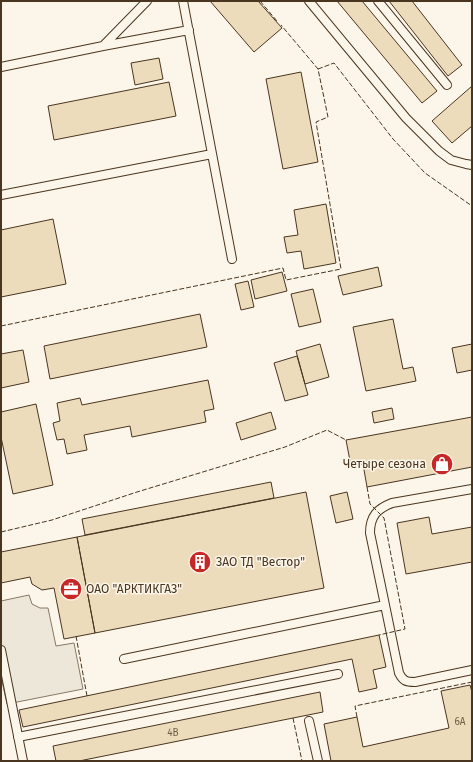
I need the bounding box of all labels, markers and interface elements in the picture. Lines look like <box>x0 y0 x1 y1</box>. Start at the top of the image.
shop icon: Четыре сезона <box>429 451 455 477</box>
place label: Четыре сезона <box>343 457 426 471</box>
building icon: ЗАО ТД "Вестор" <box>187 549 213 575</box>
place label: ЗАО ТД "Вестор" <box>216 555 305 569</box>
office icon: ОАО "АРКТИКГАЗ" <box>58 576 84 602</box>
place label: ОАО "АРКТИКГАЗ" <box>86 582 182 596</box>
house number: 6А <box>454 716 466 728</box>
house number: 4В <box>167 727 179 739</box>

